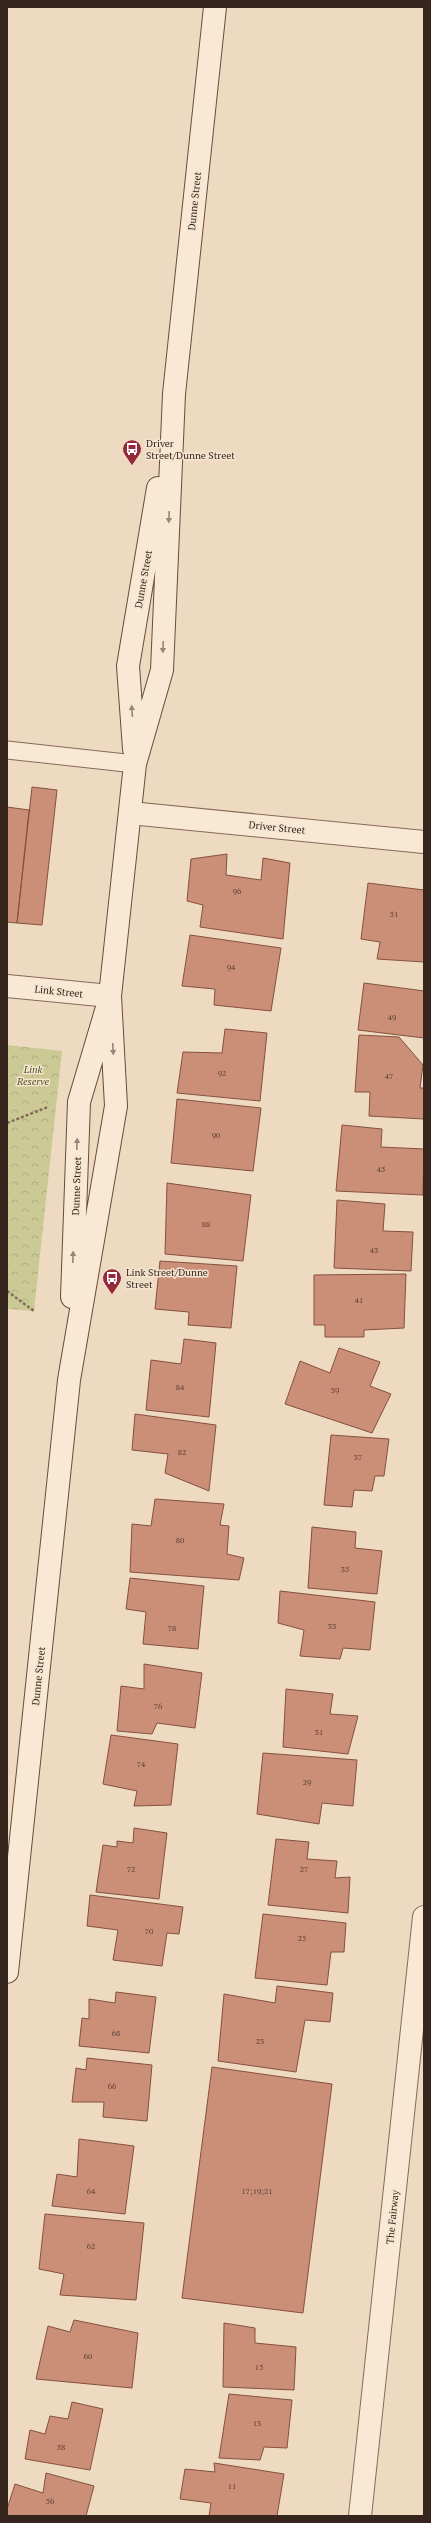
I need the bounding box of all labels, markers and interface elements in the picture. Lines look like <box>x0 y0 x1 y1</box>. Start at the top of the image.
street label: Dunne Street <box>185 171 204 231</box>
place label: Driver Street/Dunne Street <box>146 437 235 462</box>
bus stop icon: Driver Street/Dunne Street <box>121 438 143 466</box>
one-way arrow <box>166 511 172 524</box>
street label: Dunne Street <box>132 549 155 609</box>
one-way arrow <box>160 641 167 653</box>
one-way arrow <box>128 705 135 717</box>
street label: Driver Street <box>248 818 306 837</box>
house number: 96 <box>233 886 242 896</box>
house number: 51 <box>390 909 398 919</box>
house number: 94 <box>227 962 236 972</box>
street label: Link Street <box>34 982 84 1001</box>
house number: 49 <box>388 1012 396 1022</box>
one-way arrow <box>109 1043 116 1055</box>
park label: Link Reserve <box>16 1063 50 1088</box>
house number: 92 <box>218 1068 226 1078</box>
house number: 47 <box>385 1071 393 1081</box>
house number: 90 <box>212 1130 220 1140</box>
one-way arrow <box>74 1138 81 1150</box>
street label: Dunne Street <box>69 1156 84 1216</box>
house number: 45 <box>377 1164 385 1174</box>
house number: 88 <box>202 1219 210 1229</box>
house number: 43 <box>370 1245 378 1255</box>
one-way arrow <box>70 1251 77 1263</box>
place label: Link Street/Dunne Street <box>126 1266 208 1291</box>
bus stop icon: Link Street/Dunne Street <box>101 1267 123 1295</box>
house number: 41 <box>355 1295 363 1305</box>
house number: 84 <box>176 1382 185 1392</box>
house number: 39 <box>331 1385 339 1395</box>
house number: 82 <box>178 1447 186 1457</box>
house number: 37 <box>354 1452 362 1462</box>
house number: 80 <box>176 1535 184 1545</box>
house number: 35 <box>341 1564 349 1574</box>
house number: 33 <box>328 1621 336 1631</box>
house number: 78 <box>168 1623 176 1633</box>
street label: Dunne Street <box>29 1646 48 1706</box>
house number: 76 <box>154 1701 163 1711</box>
house number: 31 <box>315 1727 323 1737</box>
house number: 74 <box>137 1759 146 1769</box>
house number: 29 <box>303 1777 311 1787</box>
house number: 72 <box>127 1864 135 1874</box>
house number: 27 <box>300 1864 308 1874</box>
house number: 70 <box>145 1926 153 1936</box>
house number: 25 <box>298 1933 306 1943</box>
house number: 68 <box>112 2028 120 2038</box>
house number: 23 <box>256 2036 264 2046</box>
house number: 66 <box>108 2081 117 2091</box>
house number: 64 <box>87 2186 96 2196</box>
house number: 17;19;21 <box>242 2186 272 2196</box>
street label: The Fairway <box>383 2188 402 2245</box>
house number: 62 <box>87 2241 95 2251</box>
house number: 60 <box>84 2351 92 2361</box>
house number: 15 <box>255 2362 263 2372</box>
house number: 13 <box>253 2418 261 2428</box>
house number: 58 <box>57 2442 65 2452</box>
house number: 11 <box>228 2481 236 2491</box>
house number: 56 <box>46 2496 55 2506</box>

